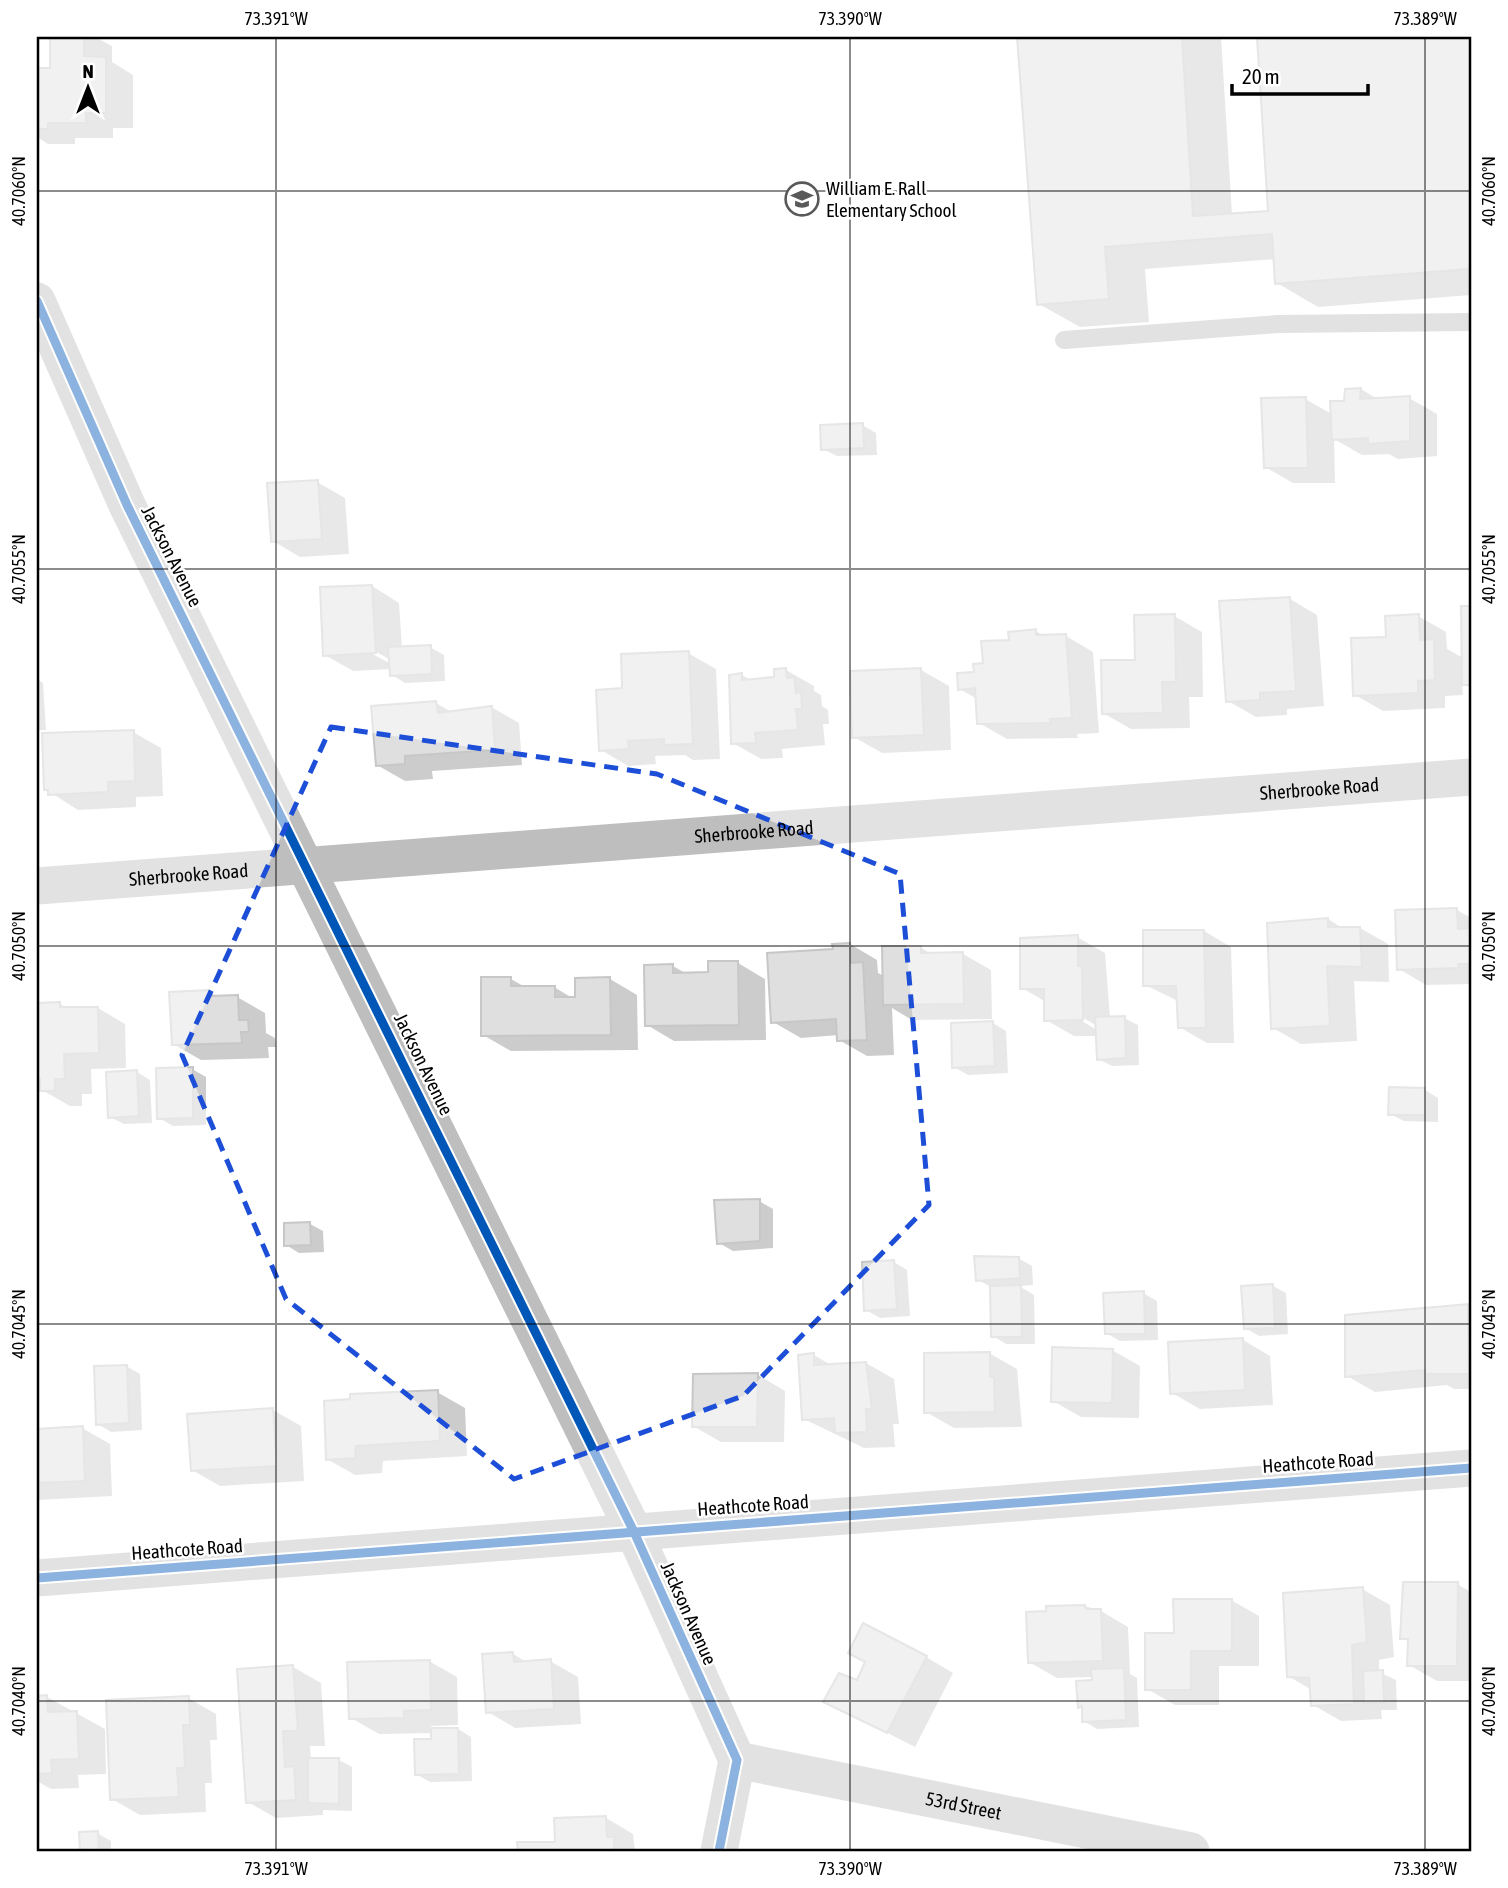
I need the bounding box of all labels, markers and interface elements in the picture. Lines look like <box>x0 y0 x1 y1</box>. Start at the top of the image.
text: 73.391°W <box>244 8 308 29</box>
text: 73.390°W <box>818 8 882 29</box>
text: 73.389°W <box>1393 8 1457 29</box>
north arrow <box>52 52 122 122</box>
scale bar <box>1232 52 1368 96</box>
text: N <box>82 60 94 82</box>
text: 20 m <box>1242 64 1280 88</box>
text: 40.7060°N <box>8 156 29 226</box>
text: 40.7060°N <box>1478 156 1499 226</box>
place label: William E. Rall Elementary School <box>826 177 957 221</box>
school or university icon: William E. Rall Elementary School <box>783 180 821 218</box>
street label: Jackson Avenue <box>137 502 207 610</box>
text: 40.7055°N <box>8 534 29 604</box>
text: 40.7055°N <box>1478 534 1499 604</box>
street label: Sherbrooke Road <box>1259 773 1380 804</box>
street label: Sherbrooke Road <box>694 816 814 847</box>
street label: Sherbrooke Road <box>128 859 249 890</box>
text: 40.7050°N <box>8 911 29 981</box>
text: 40.7050°N <box>1478 911 1499 981</box>
street label: Jackson Avenue <box>390 1010 458 1118</box>
text: 40.7045°N <box>8 1289 29 1359</box>
text: 40.7045°N <box>1478 1289 1499 1359</box>
street label: Heathcote Road <box>1261 1447 1375 1477</box>
street label: Heathcote Road <box>696 1490 810 1520</box>
street label: Heathcote Road <box>130 1534 244 1564</box>
street label: Jackson Avenue <box>657 1558 721 1668</box>
text: 40.7040°N <box>8 1666 29 1736</box>
text: 40.7040°N <box>1478 1666 1499 1736</box>
street label: 53rd Street <box>924 1787 1003 1824</box>
text: 73.391°W <box>244 1858 308 1879</box>
text: 73.390°W <box>818 1858 882 1879</box>
text: 73.389°W <box>1393 1858 1457 1879</box>

